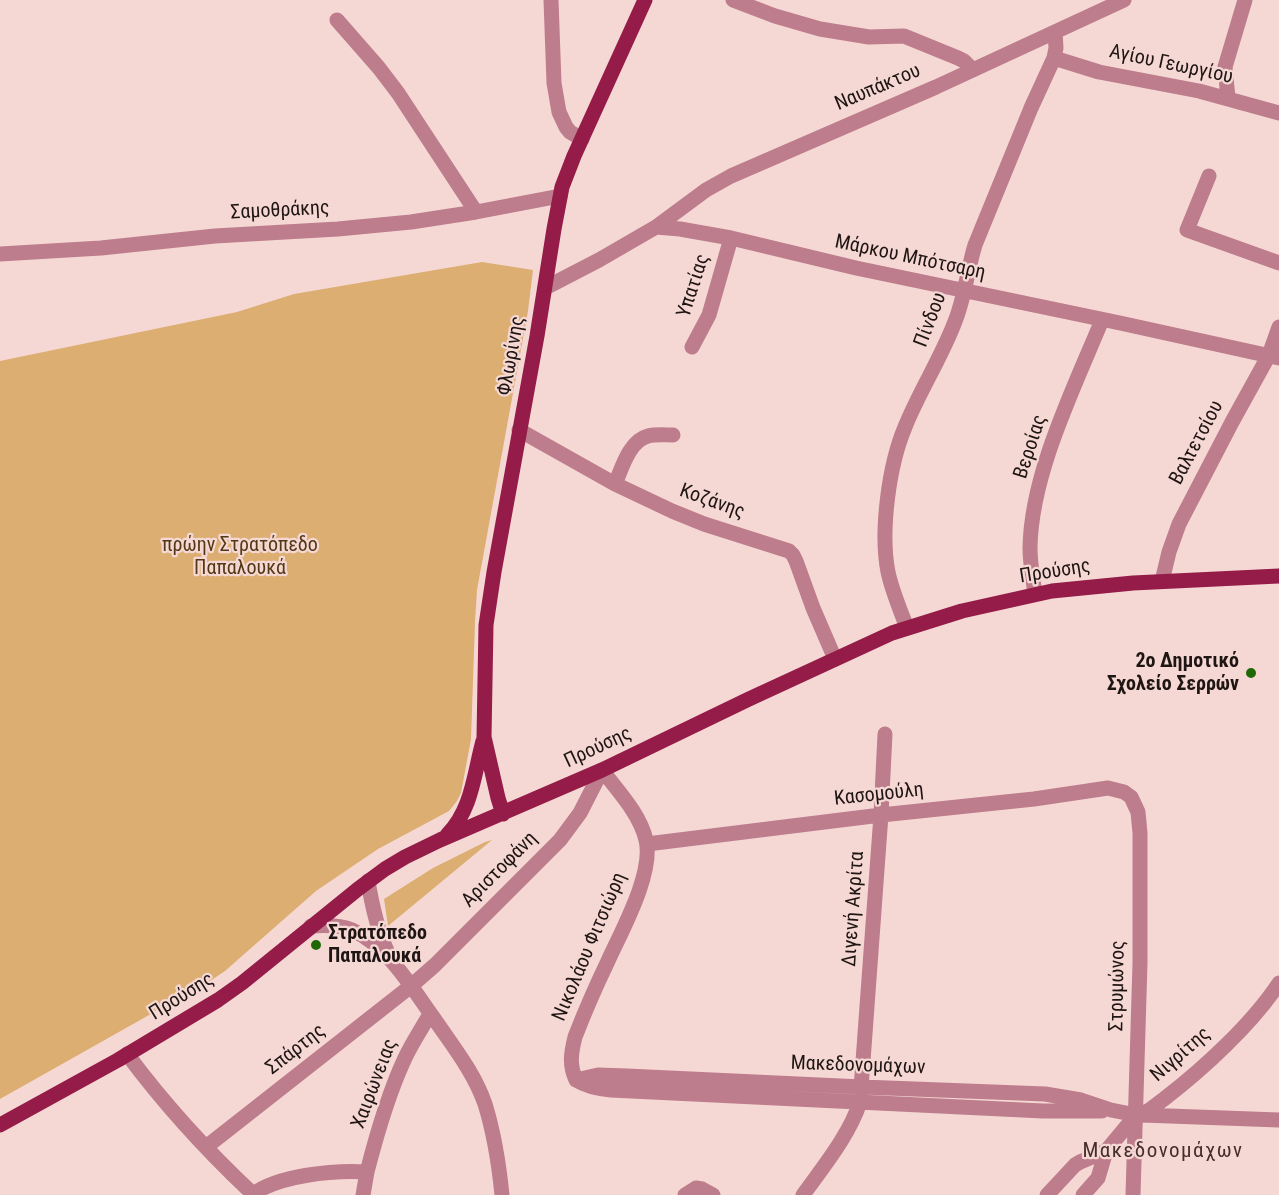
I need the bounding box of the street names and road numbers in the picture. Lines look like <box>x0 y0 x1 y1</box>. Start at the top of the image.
street label: Αγίου Γεωργίου <box>1107 40 1235 90</box>
street label: Ναυπάκτου <box>832 59 924 117</box>
street label: Σαμοθράκης <box>230 196 330 226</box>
street label: Μάρκου Μπότσαρη <box>833 230 987 286</box>
street label: Υπατίας <box>673 251 715 321</box>
street label: Πίνδου <box>910 289 952 351</box>
street label: Φλωρίνης <box>493 315 531 397</box>
street label: Βαλτετσίου <box>1165 397 1229 489</box>
street label: Βεροίας <box>1009 412 1053 482</box>
street label: Κοζάνης <box>676 479 748 525</box>
street label: Προύσης <box>1018 555 1092 589</box>
street label: Προύσης <box>561 722 635 774</box>
street label: Κασομούλη <box>833 778 925 812</box>
street label: Αριστοφάνη <box>457 827 543 913</box>
street label: Διγενή Ακρίτα <box>838 851 870 967</box>
street label: Νικολάου Φιτσιώρη <box>548 869 632 1025</box>
street label: Στρυμώνος <box>1105 940 1131 1032</box>
street label: Προύσης <box>145 968 219 1026</box>
street label: Σπάρτης <box>262 1019 330 1081</box>
street label: Νιγρίτης <box>1146 1023 1216 1087</box>
street label: Χαιρώνειας <box>347 1036 403 1132</box>
street label: Μακεδονομάχων <box>790 1052 926 1080</box>

